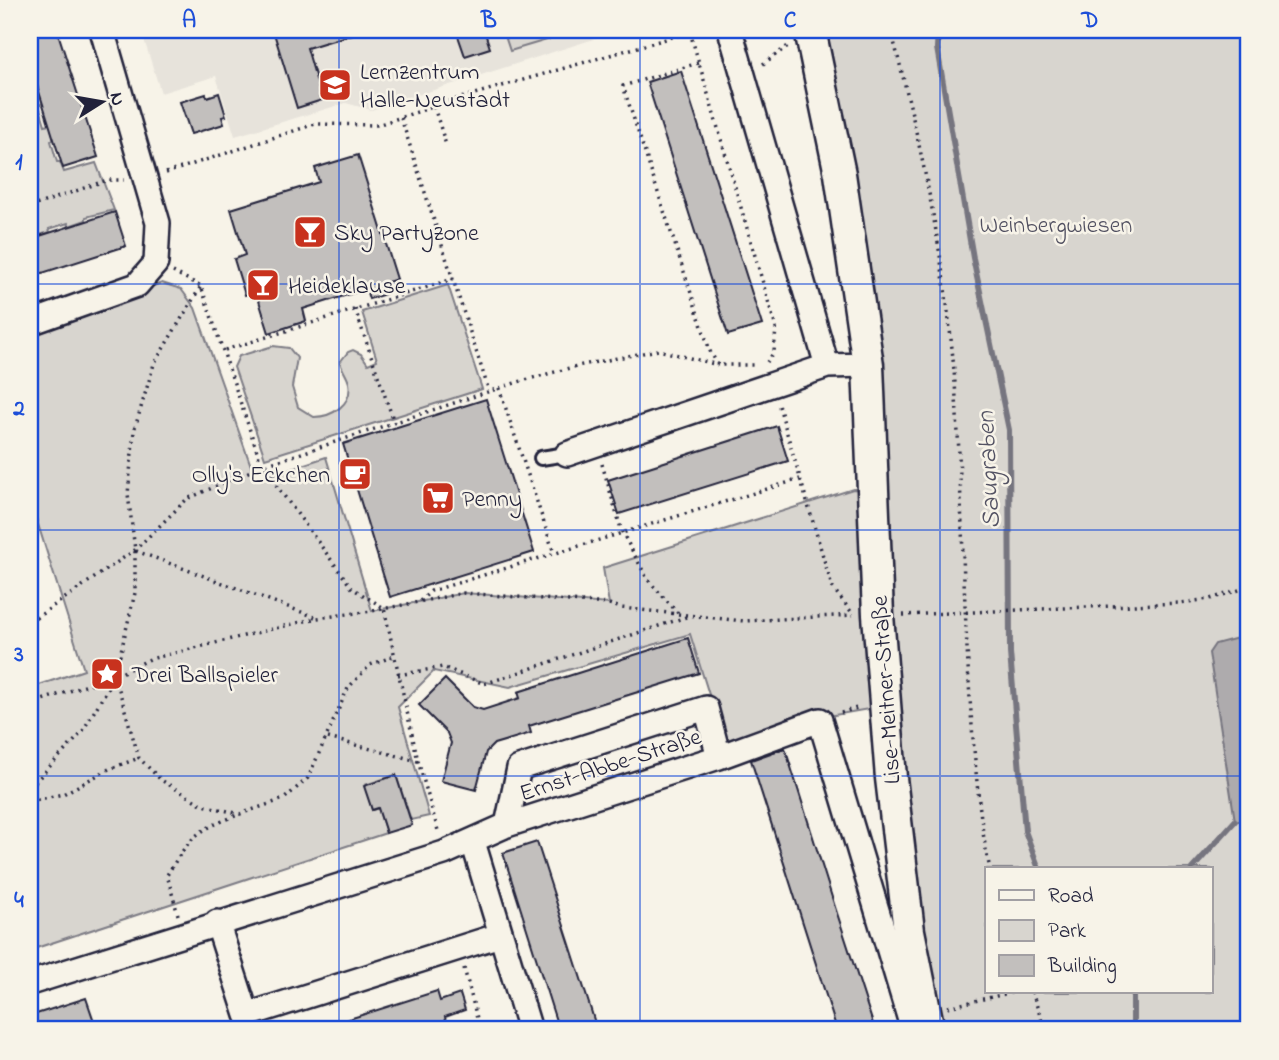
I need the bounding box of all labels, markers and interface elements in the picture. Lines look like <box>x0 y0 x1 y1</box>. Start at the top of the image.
text: A <box>182 5 196 38</box>
text: B <box>480 5 497 38</box>
text: C <box>784 5 797 38</box>
text: D <box>1081 5 1098 38</box>
place label: Lernzentrum Halle-Neustadt <box>360 56 510 119</box>
north arrow <box>66 66 136 136</box>
school or university icon: Lernzentrum Halle-Neustadt <box>316 66 354 104</box>
text: N <box>102 90 131 108</box>
text: 1 <box>15 147 23 180</box>
park label: Weinbergwiesen <box>980 209 1132 244</box>
bar icon: Sky Partyzone <box>291 213 329 251</box>
place label: Sky Partyzone <box>334 217 479 253</box>
bar icon: Heideklause <box>244 266 282 304</box>
place label: Heideklause <box>288 270 406 305</box>
text: 2 <box>12 393 25 426</box>
water label: Saugraben <box>968 409 1012 530</box>
cafe icon: Olly's Eckchen <box>336 455 374 493</box>
place label: Olly's Eckchen <box>192 459 330 495</box>
supermarket icon: Penny <box>419 479 457 517</box>
place label: Penny <box>462 483 522 519</box>
street label: Lise-Meitner-Straße <box>863 594 912 785</box>
text: 3 <box>13 639 24 672</box>
place icon: Drei Ballspieler <box>88 655 126 693</box>
place label: Drei Ballspieler <box>131 659 278 694</box>
street label: Ernst-Abbe-Straße <box>515 720 706 812</box>
legend <box>985 867 1212 993</box>
text: Road <box>1048 882 1094 912</box>
text: 4 <box>14 885 24 918</box>
text: Park <box>1048 917 1087 947</box>
text: Building <box>1047 952 1117 984</box>

